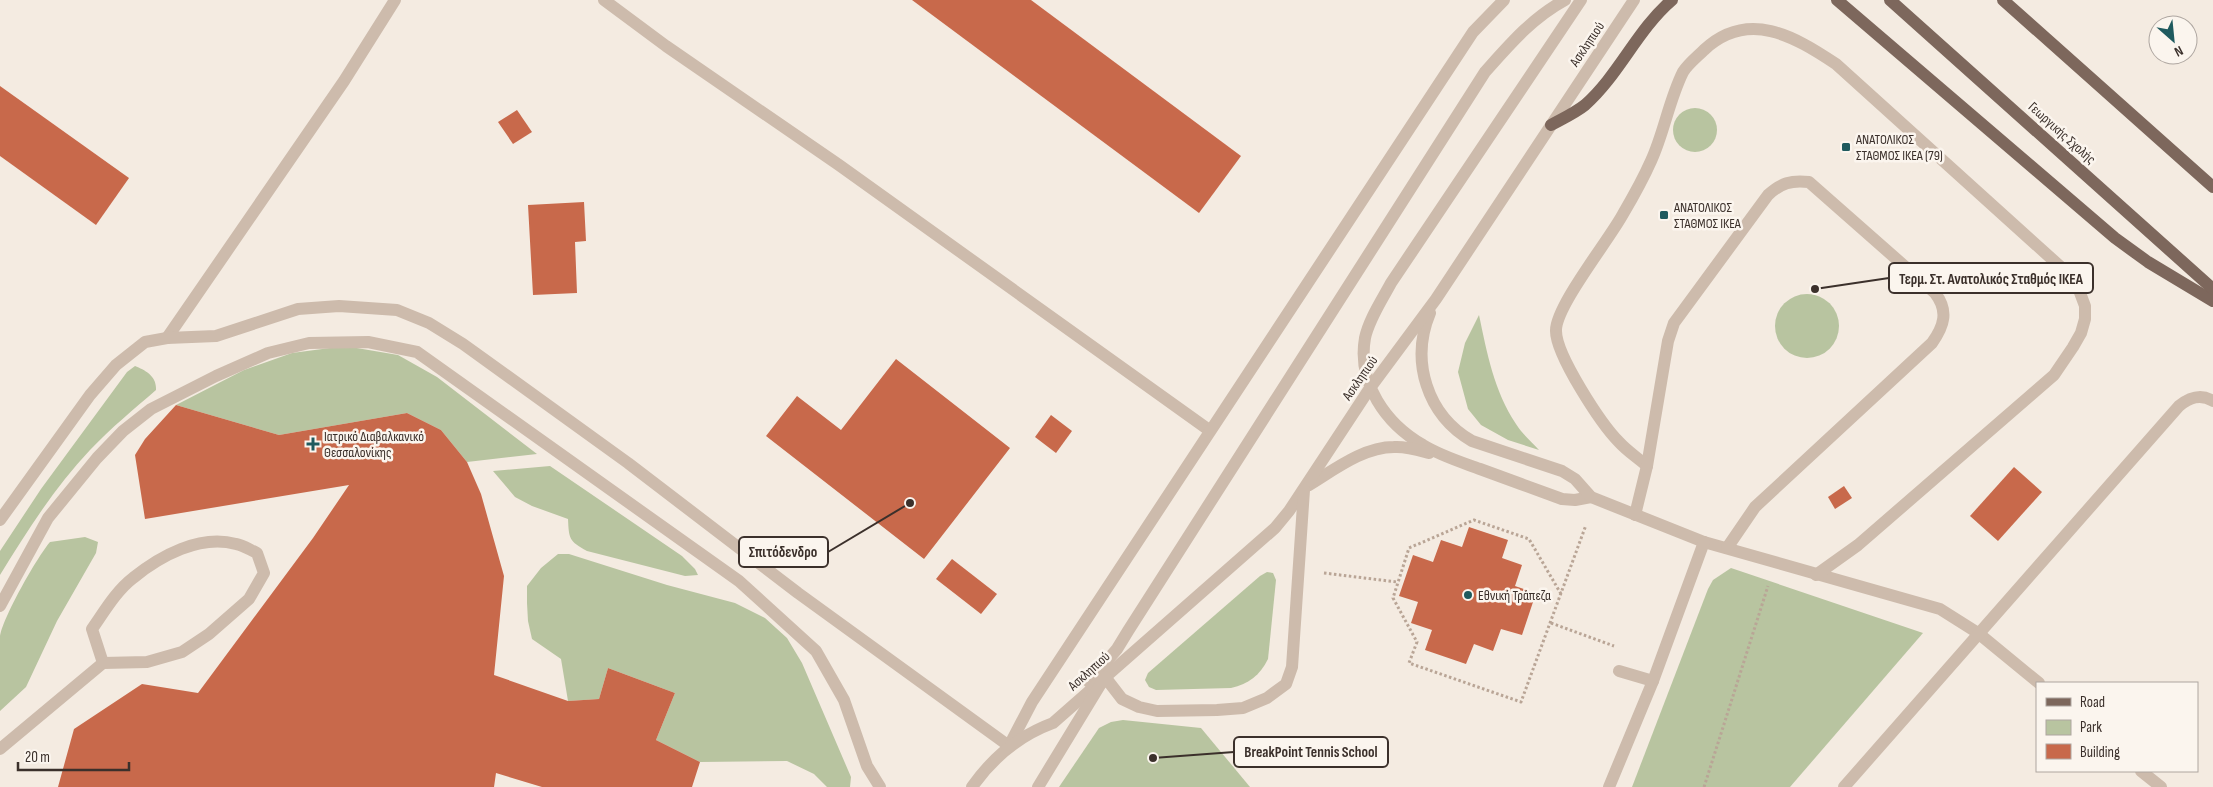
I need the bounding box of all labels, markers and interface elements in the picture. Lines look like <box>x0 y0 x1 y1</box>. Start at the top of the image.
north arrow <box>2148 15 2198 65</box>
street label: Ασκληπιού <box>1565 18 1608 70</box>
text: N <box>2171 42 2186 60</box>
street label: Γεωργικής Σχολής <box>2025 98 2099 168</box>
place label: ΑΝΑΤΟΛΙΚΟΣ ΣΤΑΘΜΟΣ ΙΚΕΑ (79) <box>1855 131 1943 164</box>
marker: ΑΝΑΤΟΛΙΚΟΣ ΣΤΑΘΜΟΣ ΙΚΕΑ (79) <box>1840 141 1852 153</box>
place label: ΑΝΑΤΟΛΙΚΟΣ ΣΤΑΘΜΟΣ ΙΚΕΑ <box>1673 199 1742 232</box>
marker: ΑΝΑΤΟΛΙΚΟΣ ΣΤΑΘΜΟΣ ΙΚΕΑ <box>1658 209 1670 221</box>
callout: Τερμ. Στ. Ανατολικός Σταθμός ΙΚΕΑ <box>1889 263 2093 293</box>
text: Τερμ. Στ. Ανατολικός Σταθμός ΙΚΕΑ <box>1899 270 2084 289</box>
street label: Ασκληπιού <box>1338 352 1381 404</box>
place label: Ιατρικό Διαβαλκανικό Θεσσαλονίκης <box>324 428 424 461</box>
marker: Ιατρικό Διαβαλκανικό Θεσσαλονίκης <box>306 437 320 451</box>
callout: Σπιτόδενδρο <box>739 537 828 567</box>
text: Σπιτόδενδρο <box>749 543 817 562</box>
place label: Εθνική Τράπεζα <box>1478 587 1551 604</box>
marker: Εθνική Τράπεζα <box>1462 589 1474 601</box>
street label: Ασκληπιού <box>1064 648 1113 695</box>
legend <box>2036 682 2198 772</box>
text: Road <box>2080 693 2105 712</box>
text: Park <box>2080 718 2102 737</box>
callout: BreakPoint Tennis School <box>1234 737 1388 767</box>
scale bar <box>18 740 129 772</box>
text: BreakPoint Tennis School <box>1244 743 1378 762</box>
text: Building <box>2080 743 2120 762</box>
text: 20 m <box>25 748 50 767</box>

